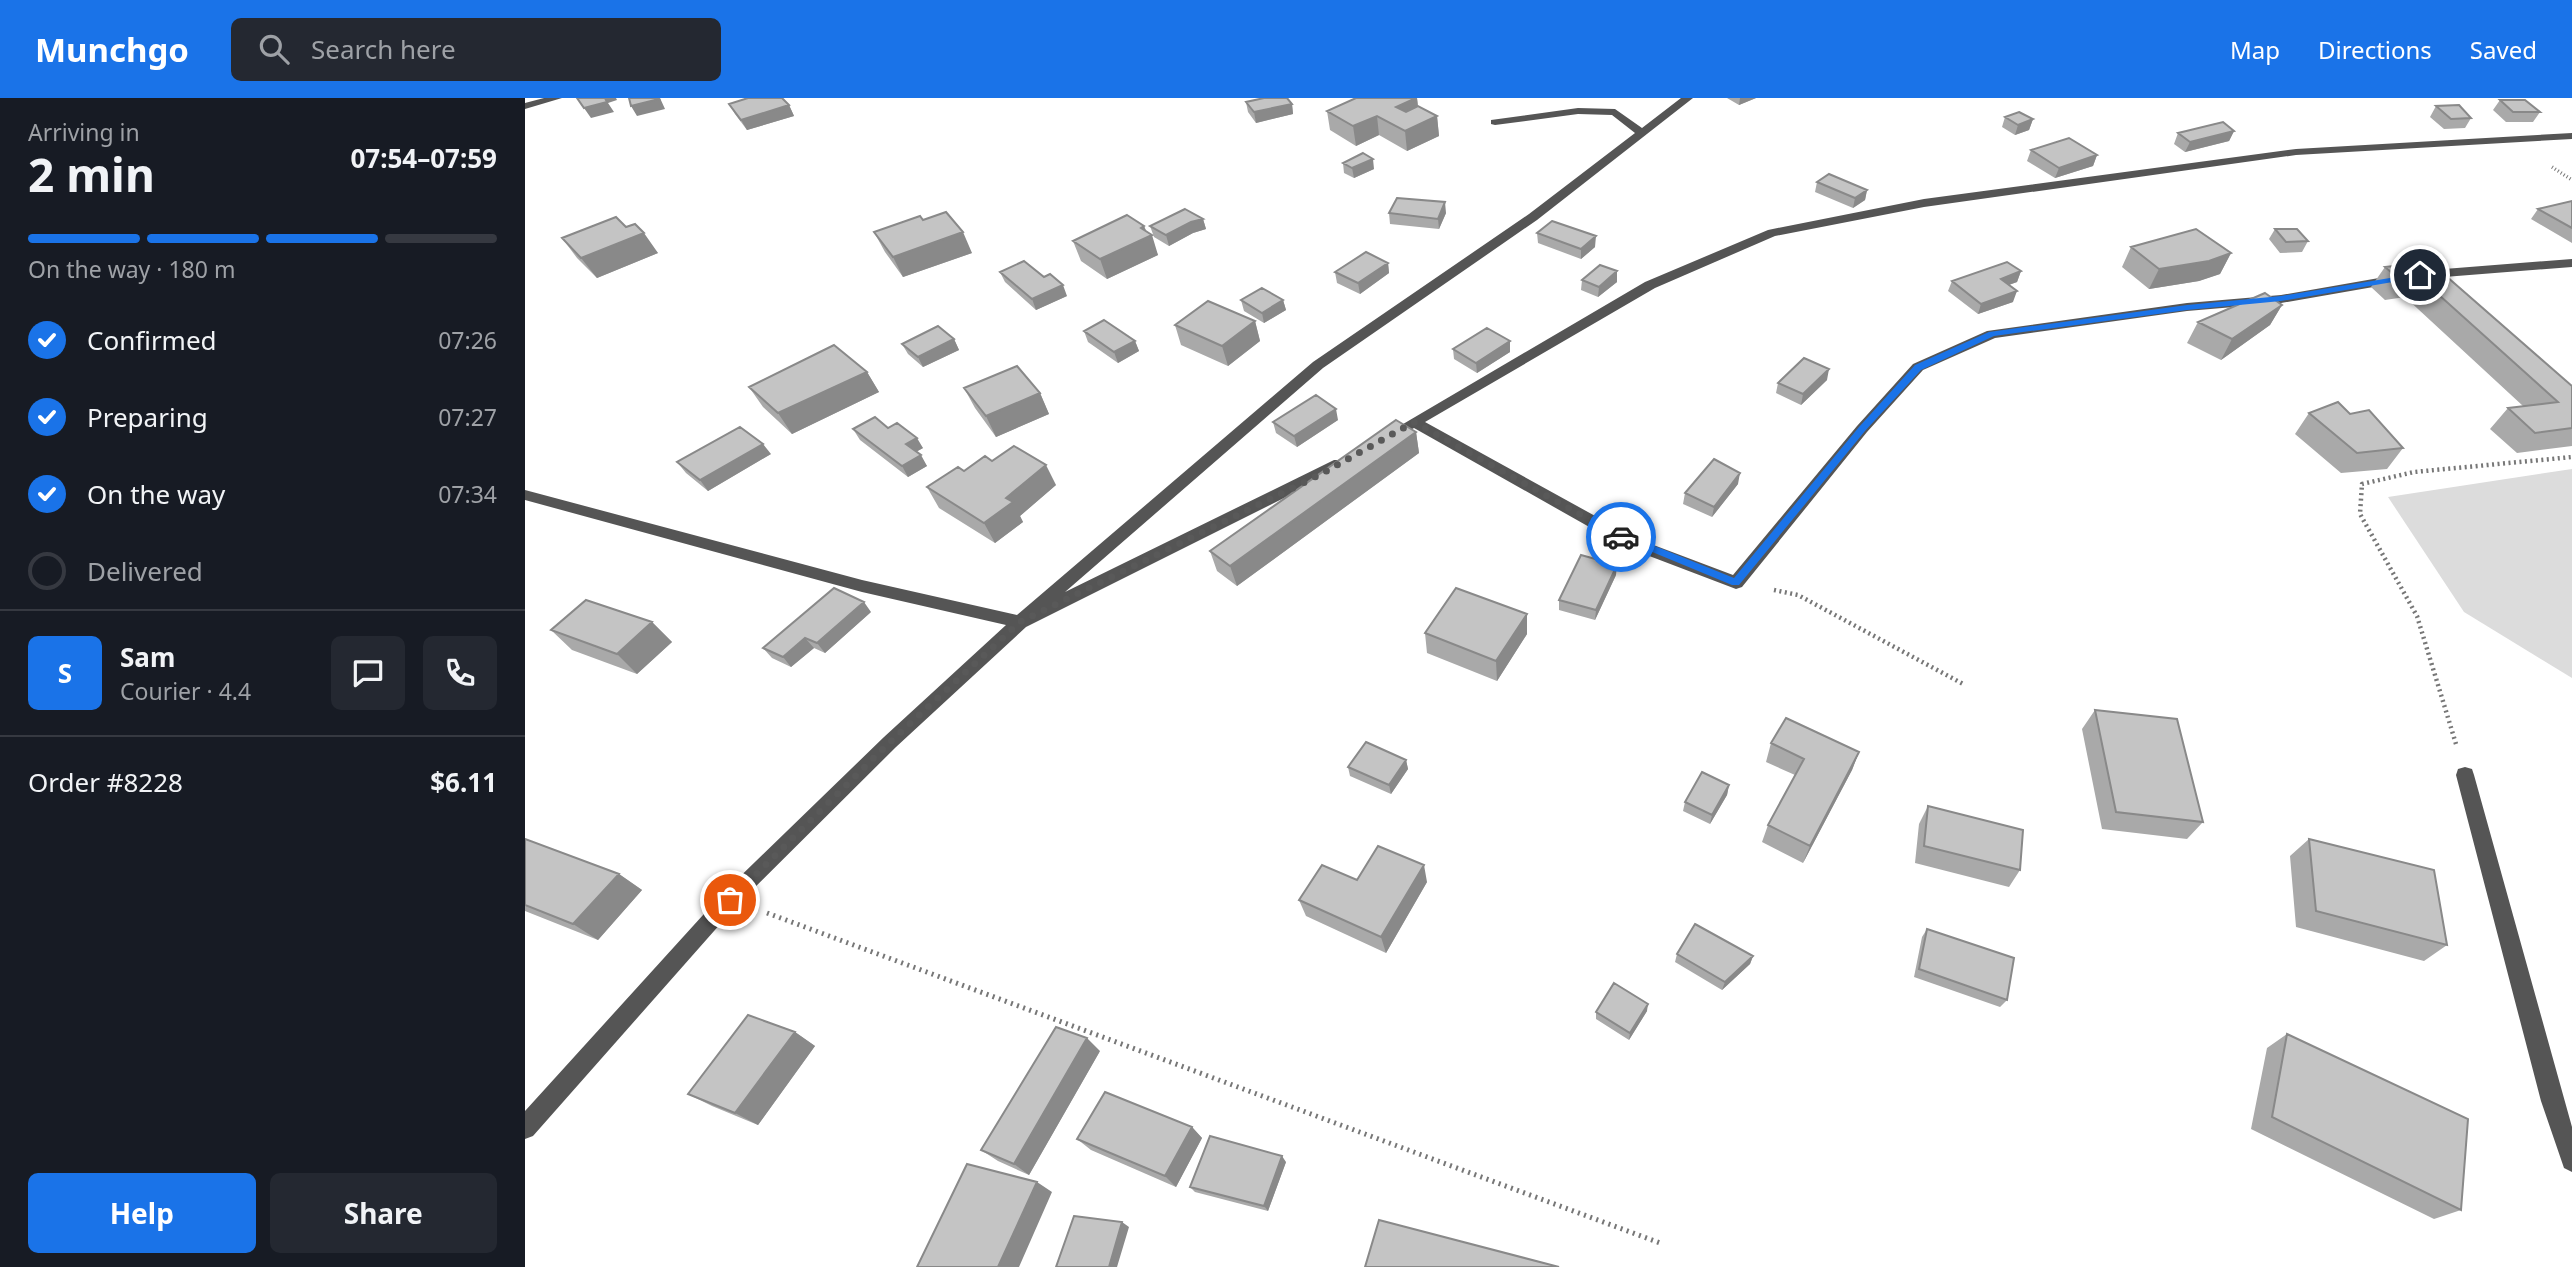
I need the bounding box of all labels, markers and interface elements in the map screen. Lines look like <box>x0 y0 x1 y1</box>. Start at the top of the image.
search box <box>231 18 721 81</box>
text: Munchgo <box>35 27 189 72</box>
icon: search <box>255 30 293 68</box>
text: Search here <box>311 31 456 67</box>
text: Map <box>2230 33 2280 66</box>
text: Directions <box>2318 33 2432 66</box>
text: Saved <box>2470 33 2537 66</box>
text: Arriving in <box>28 116 140 148</box>
text: 07:54–07:59 <box>350 140 497 176</box>
text: 2 min <box>28 143 155 205</box>
pin <box>2390 245 2450 305</box>
text: On the way · 180 m <box>28 253 235 285</box>
icon: home <box>2401 256 2439 294</box>
icon: check <box>28 321 66 359</box>
text: Confirmed <box>87 322 217 358</box>
text: 07:26 <box>438 324 497 356</box>
icon: check <box>28 398 66 436</box>
text: Preparing <box>87 399 208 435</box>
text: 07:27 <box>438 401 497 433</box>
icon: check <box>28 475 66 513</box>
text: On the way <box>87 476 225 512</box>
text: 07:34 <box>438 478 497 510</box>
courier <box>1586 502 1656 572</box>
icon: car <box>1602 518 1640 556</box>
text: Delivered <box>87 553 203 589</box>
button: chat <box>331 636 405 710</box>
button: phone <box>423 636 497 710</box>
text: Sam <box>120 639 175 675</box>
text: S <box>58 655 72 691</box>
text: Courier · 4.4 <box>120 675 251 707</box>
text: Order #8228 <box>28 764 183 800</box>
text: $6.11 <box>430 764 497 800</box>
pin <box>700 870 760 930</box>
icon: bag <box>711 881 749 919</box>
button: Help <box>28 1173 256 1253</box>
button: Share <box>270 1173 497 1253</box>

